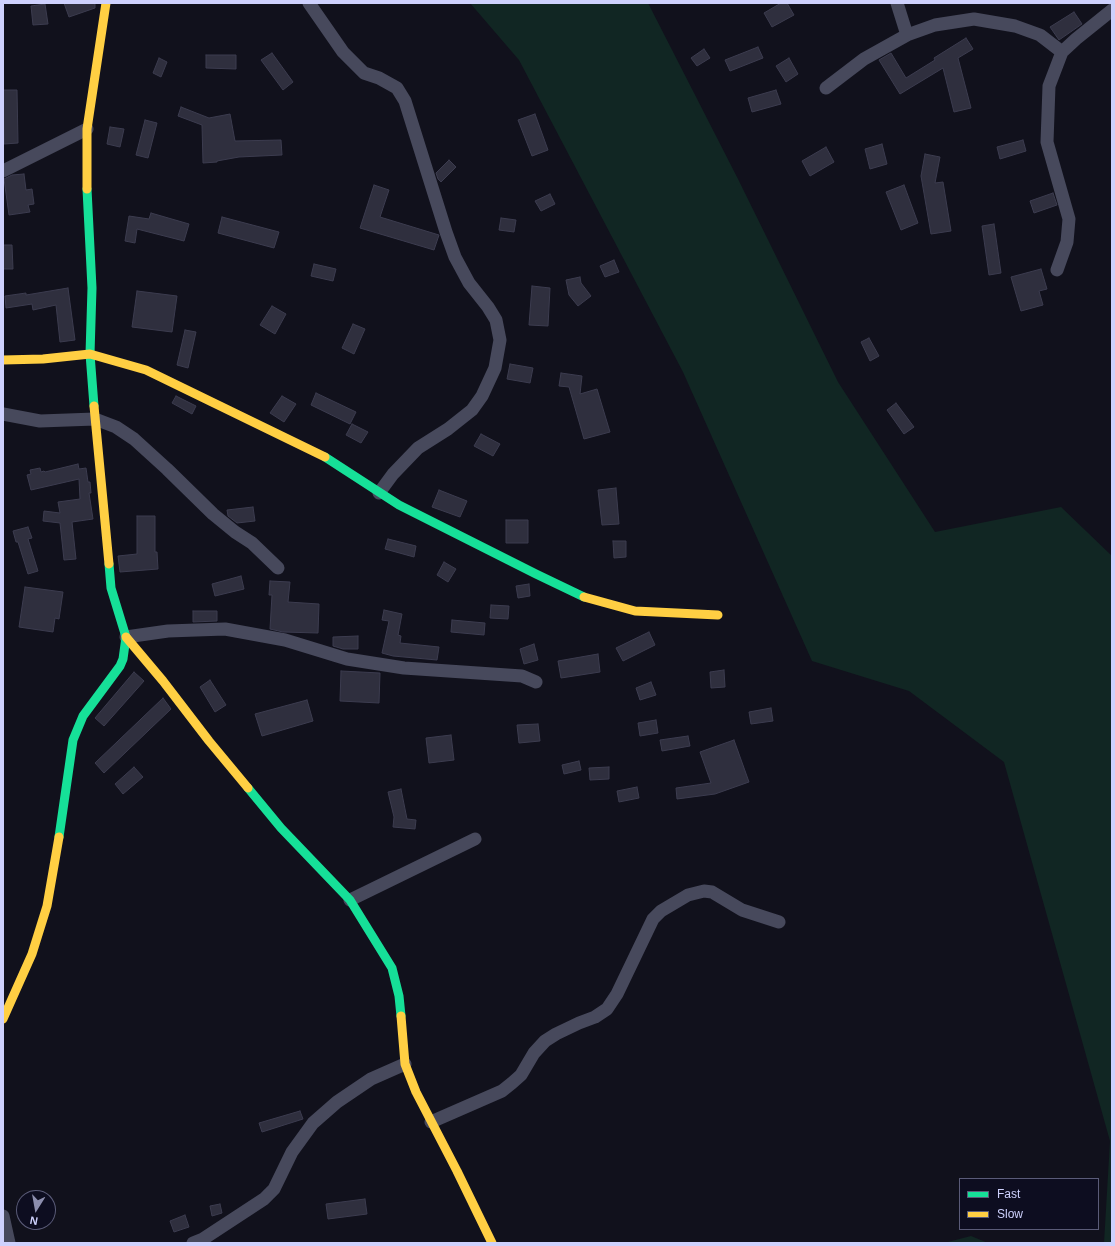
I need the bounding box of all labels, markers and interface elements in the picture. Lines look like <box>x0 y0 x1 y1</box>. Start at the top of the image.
legend <box>959 1178 1099 1230</box>
text: Fast <box>997 1187 1020 1201</box>
north arrow <box>16 1190 56 1230</box>
text: Slow <box>997 1207 1023 1221</box>
text: N <box>29 1214 39 1227</box>

